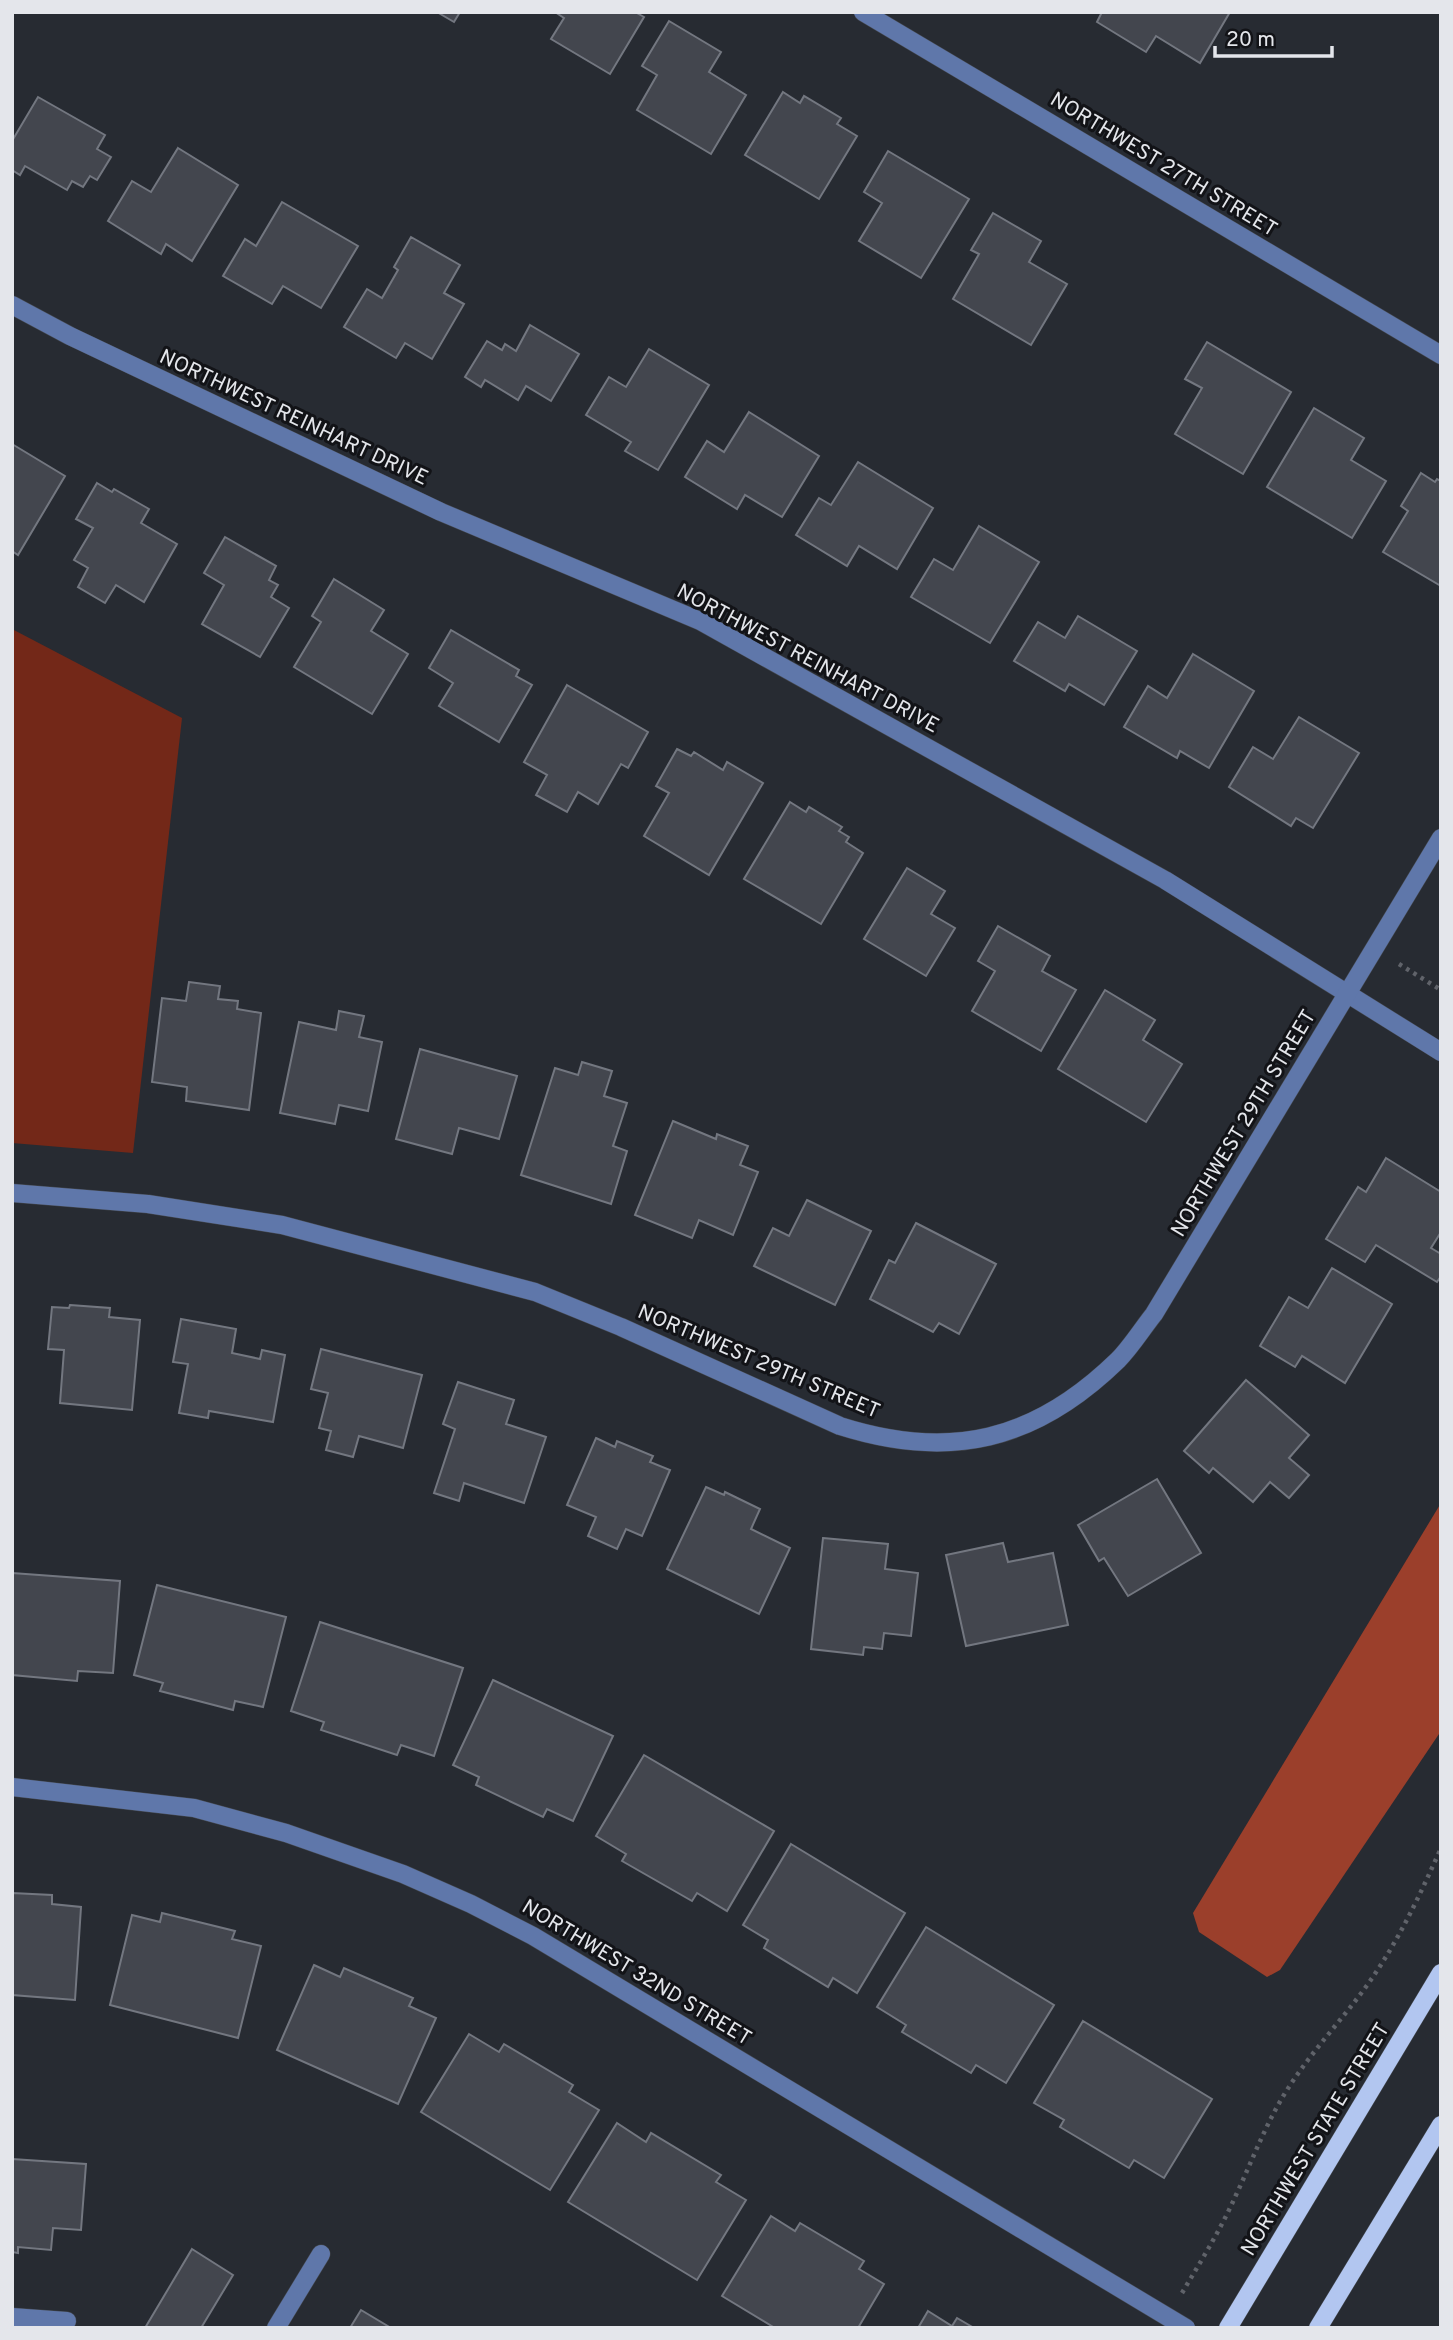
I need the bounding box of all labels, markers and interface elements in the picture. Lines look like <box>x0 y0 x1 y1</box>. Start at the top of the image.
scale bar <box>1215 14 1332 58</box>
text: 20 m <box>1226 27 1275 54</box>
street label: NORTHWEST 27TH STREET <box>1045 87 1282 244</box>
street label: NORTHWEST REINHART DRIVE <box>155 344 432 493</box>
street label: NORTHWEST REINHART DRIVE <box>671 579 943 740</box>
street label: NORTHWEST 29TH STREET <box>1166 1005 1323 1242</box>
street label: NORTHWEST 29TH STREET <box>633 1299 884 1426</box>
street label: NORTHWEST 32ND STREET <box>516 1894 756 2053</box>
street label: NORTHWEST STATE STREET <box>1236 2018 1397 2261</box>

